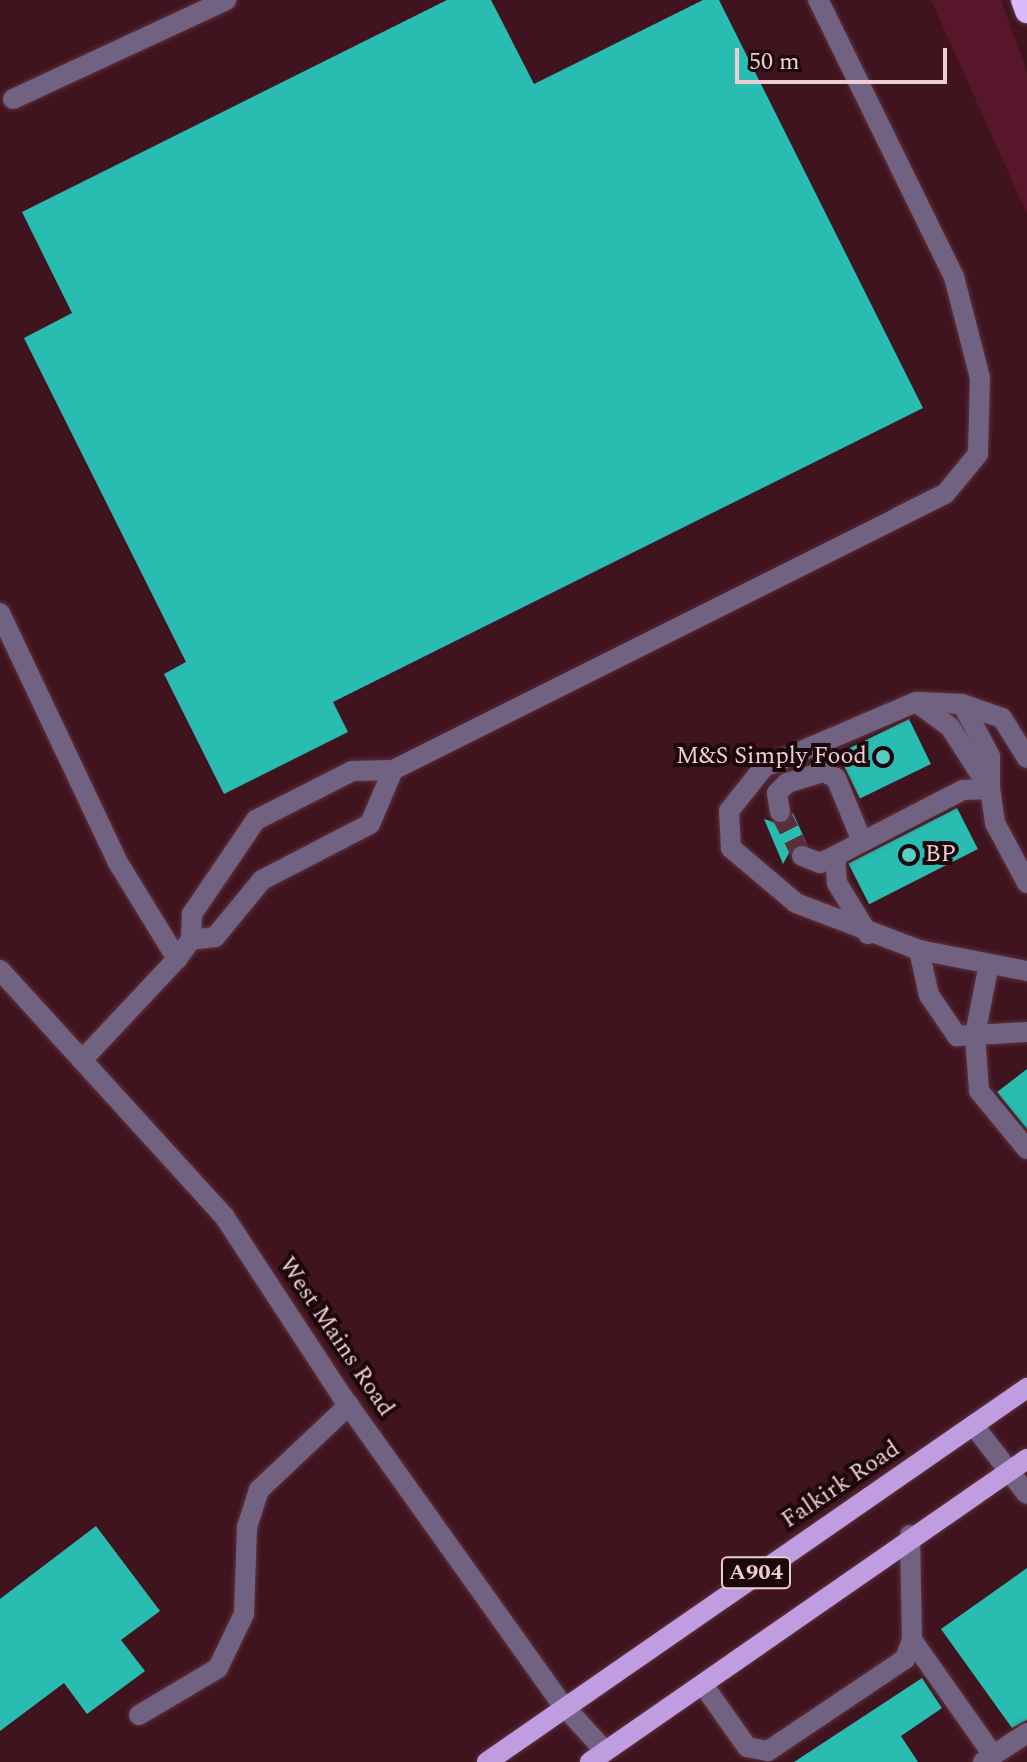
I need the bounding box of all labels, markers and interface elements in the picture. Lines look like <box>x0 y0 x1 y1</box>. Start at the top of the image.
scale bar <box>739 32 951 82</box>
text: 50 m <box>749 44 800 80</box>
place label: M&S Simply Food <box>676 743 867 771</box>
marker: M&S Simply Food <box>874 748 892 766</box>
place label: BP <box>925 841 956 869</box>
marker: BP <box>900 846 918 864</box>
street label: West Mains Road <box>272 1252 400 1422</box>
street label: Falkirk Road <box>776 1435 906 1535</box>
road number: A904 <box>720 1555 792 1591</box>

